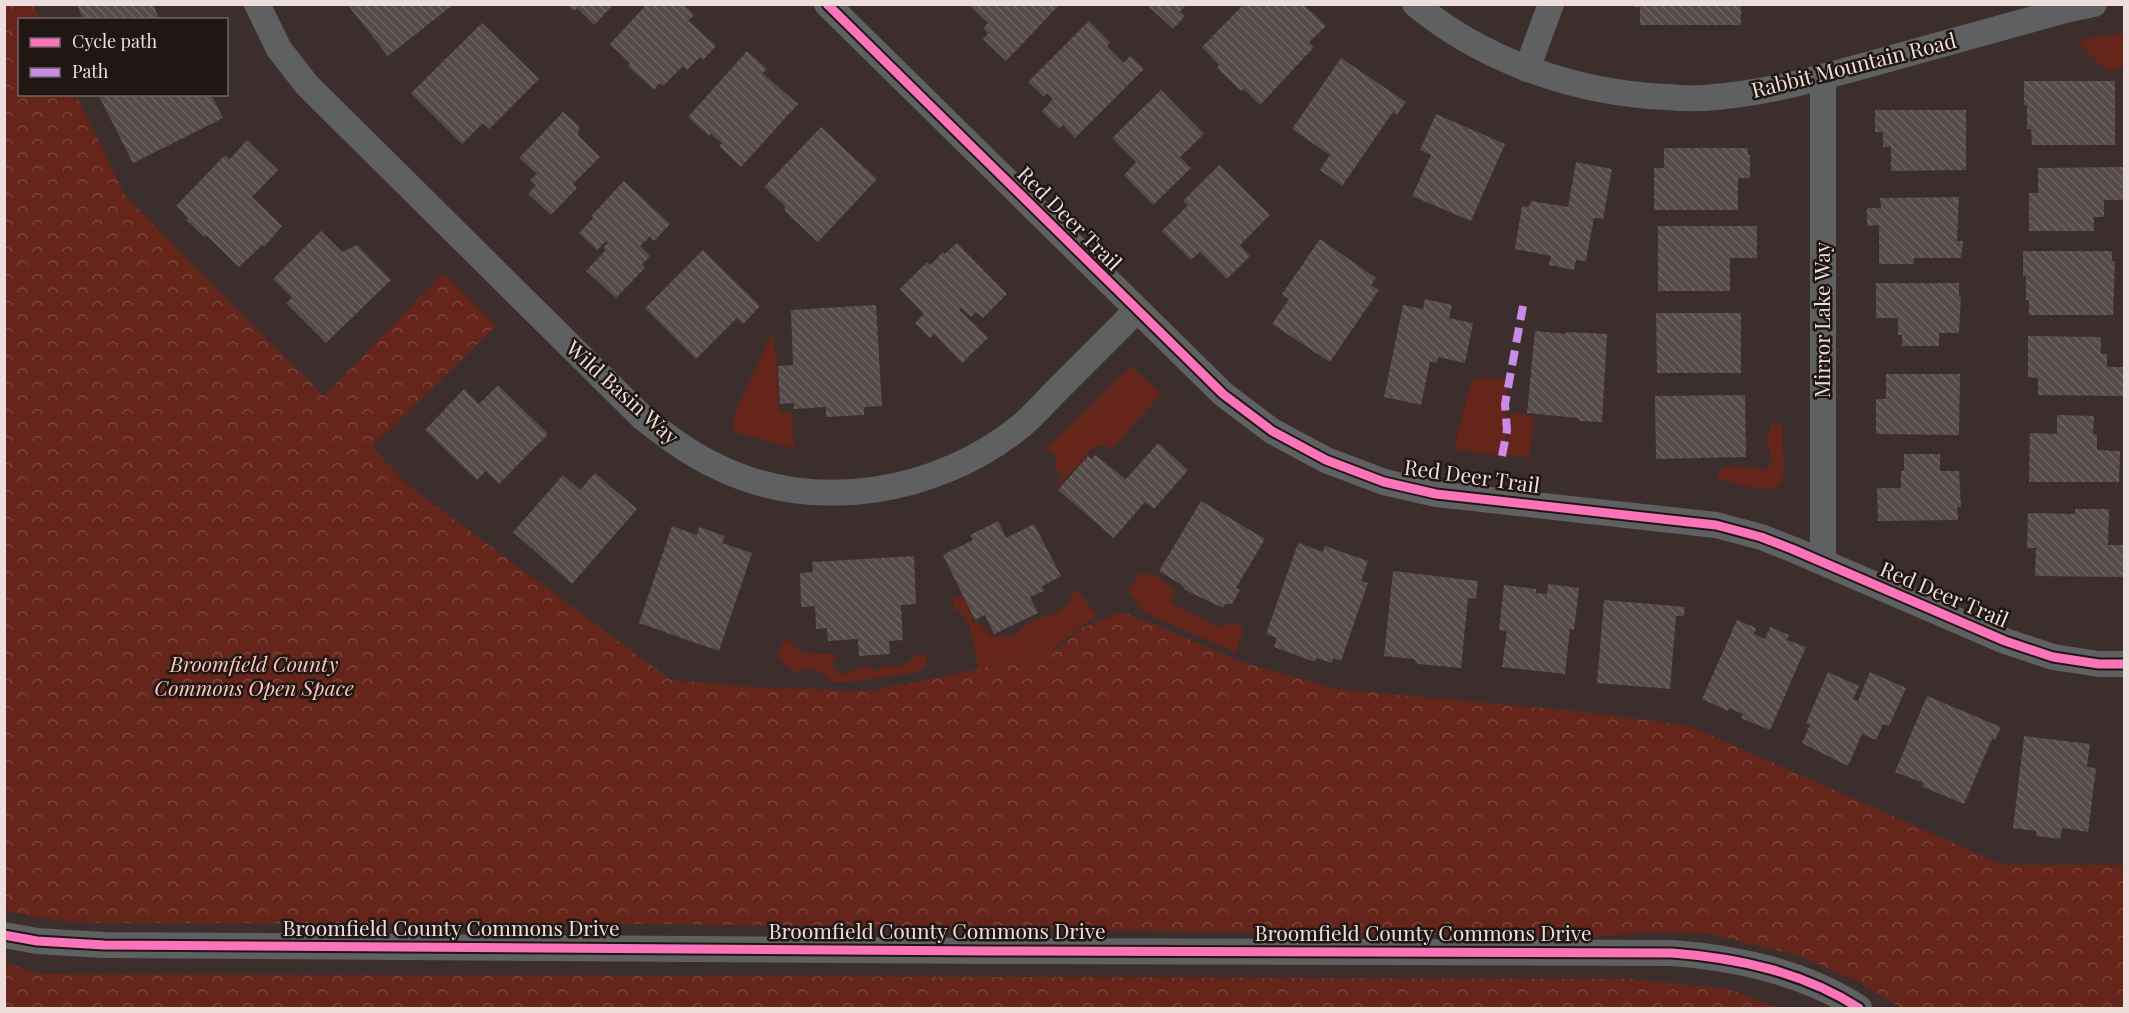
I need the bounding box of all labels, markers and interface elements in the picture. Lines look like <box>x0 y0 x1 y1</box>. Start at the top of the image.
legend <box>18 18 228 96</box>
street label: Rabbit Mountain Road <box>1748 25 1959 103</box>
text: Cycle path <box>72 29 157 53</box>
text: Path <box>72 59 109 83</box>
street label: Red Deer Trail <box>1012 159 1129 276</box>
street label: Mirror Lake Way <box>1807 242 1835 398</box>
street label: Wild Basin Way <box>560 333 686 450</box>
street label: Red Deer Trail <box>1403 452 1542 498</box>
street label: Red Deer Trail <box>1876 554 2013 633</box>
park label: Broomfield County Commons Open Space <box>154 649 354 701</box>
street label: Broomfield County Commons Drive <box>282 913 620 941</box>
street label: Broomfield County Commons Drive <box>768 916 1106 944</box>
street label: Broomfield County Commons Drive <box>1254 918 1592 946</box>

